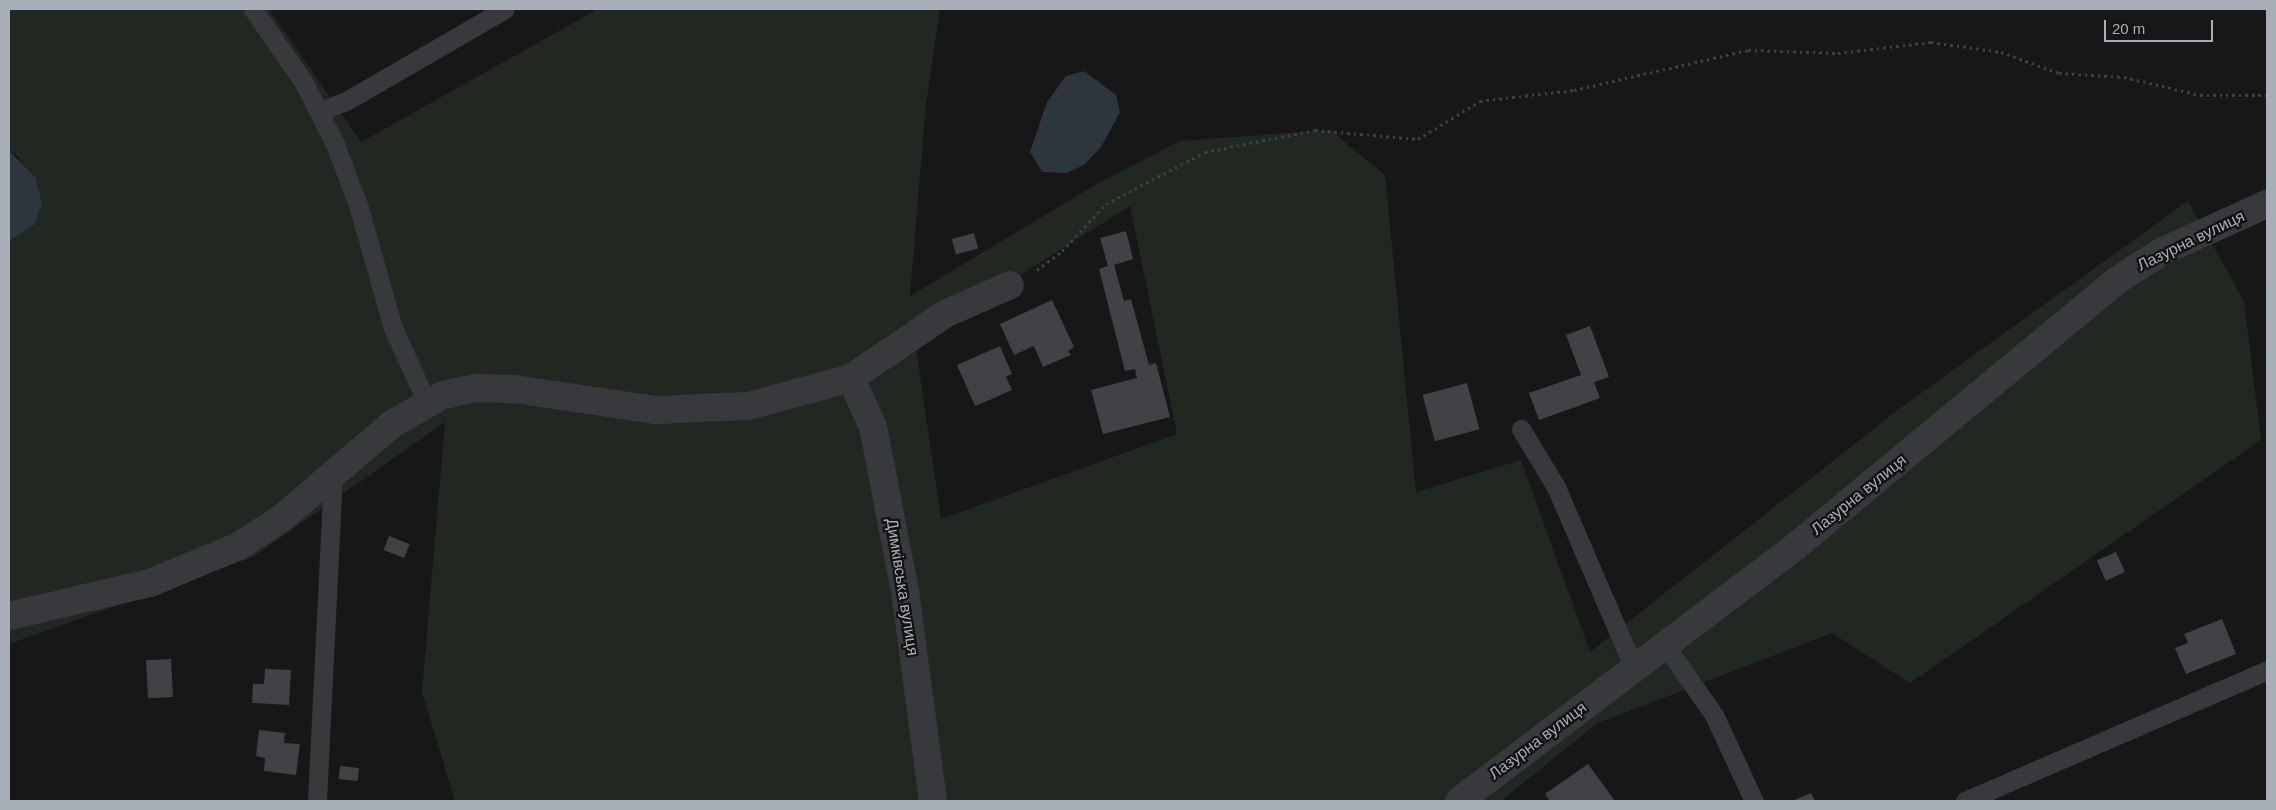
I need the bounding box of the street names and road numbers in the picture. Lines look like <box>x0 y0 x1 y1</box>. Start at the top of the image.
street label: Лазурна вулиця <box>2134 207 2248 275</box>
street label: Лазурна вулиця <box>1807 451 1911 539</box>
street label: Димківська вулиця <box>882 517 922 657</box>
street label: Лазурна вулиця <box>1485 698 1591 784</box>

